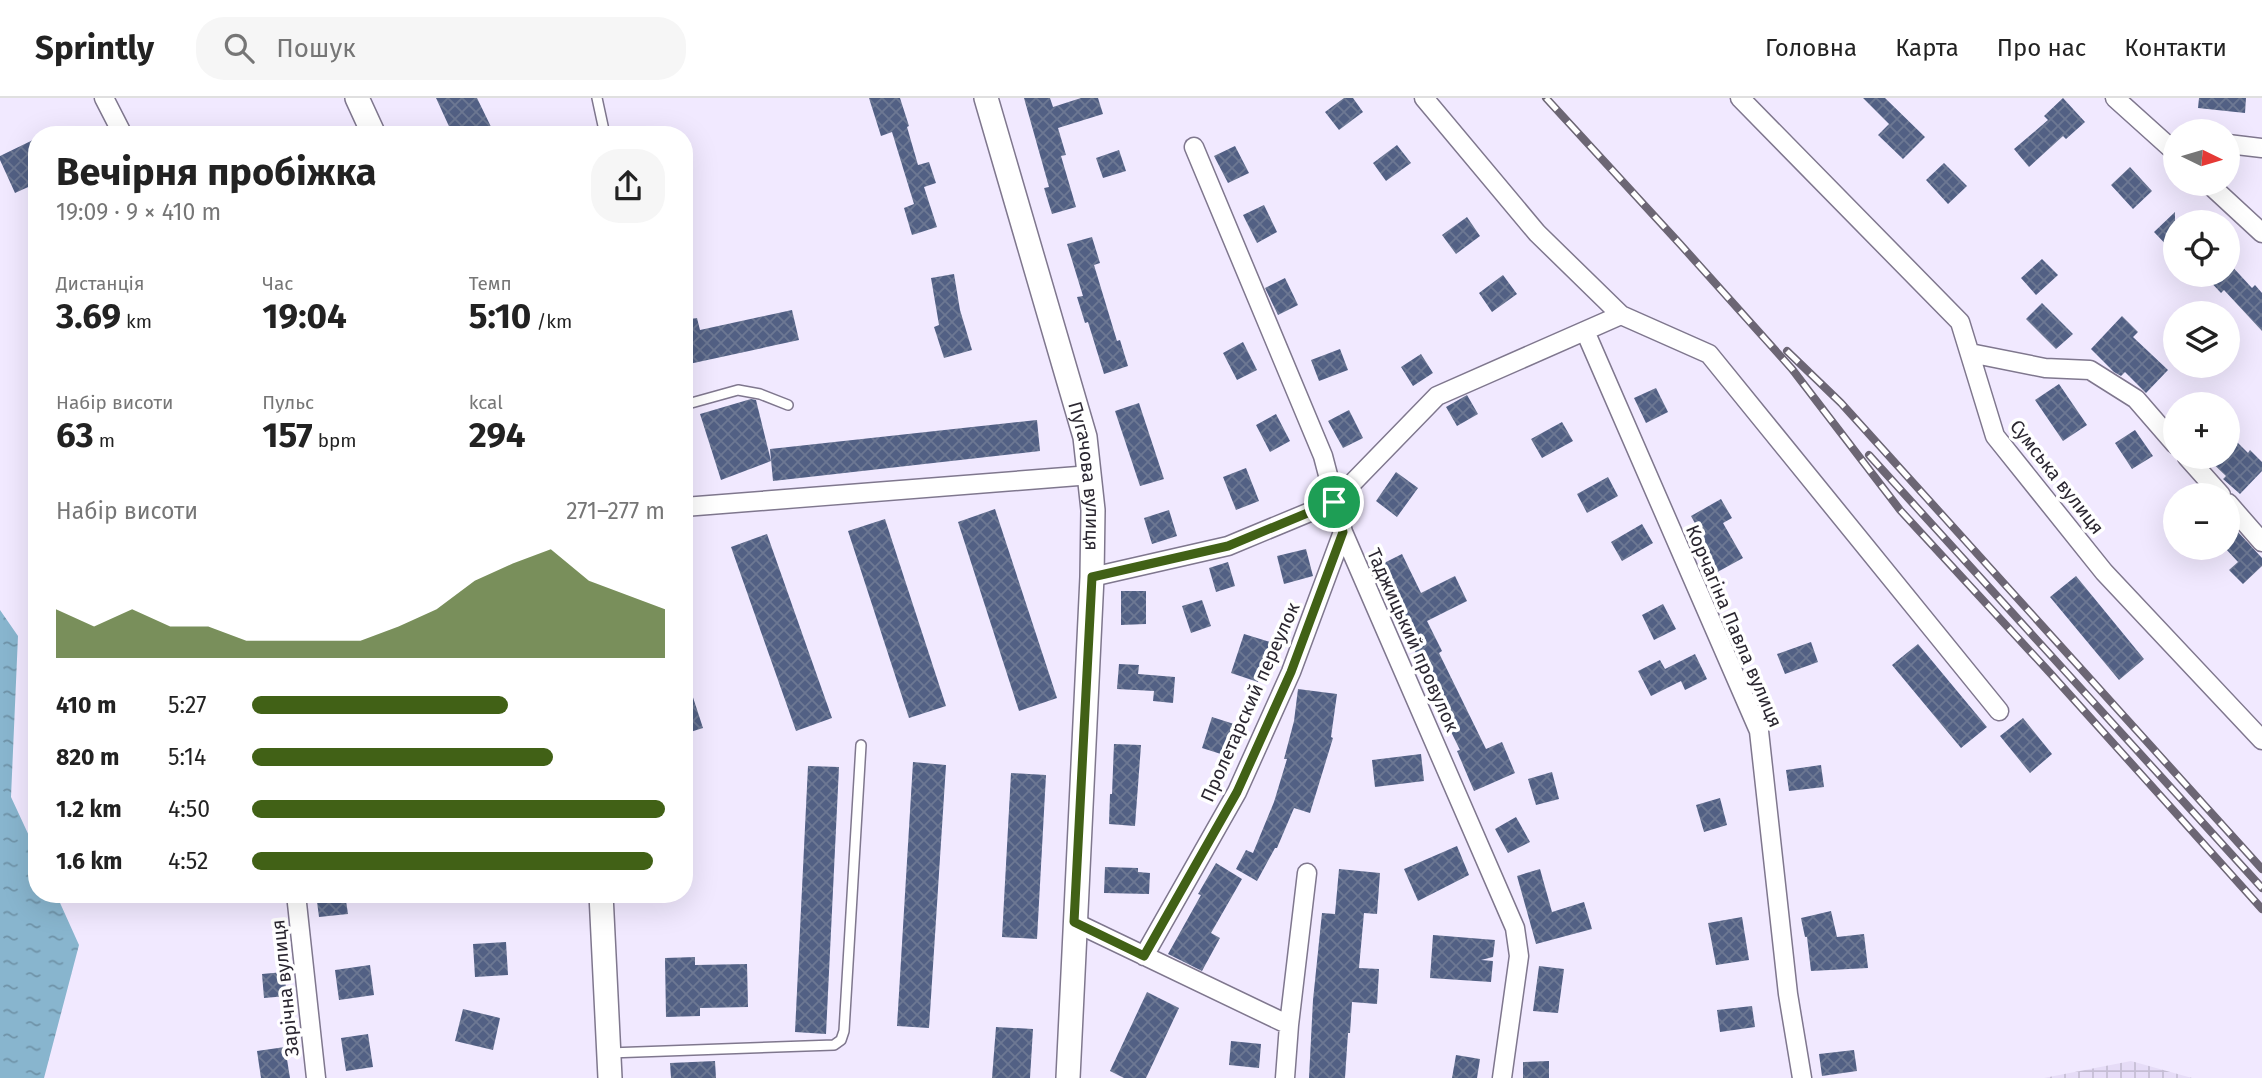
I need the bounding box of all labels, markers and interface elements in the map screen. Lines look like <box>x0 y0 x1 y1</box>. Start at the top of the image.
search box <box>196 17 686 80</box>
text: Sprintly <box>35 28 154 68</box>
icon: search <box>220 29 258 67</box>
text: Пошук <box>276 33 356 64</box>
text: Головна <box>1765 34 1857 62</box>
text: Карта <box>1895 34 1959 62</box>
text: Про нас <box>1997 34 2086 62</box>
text: Контакти <box>2124 34 2227 62</box>
north arrow <box>2163 119 2240 196</box>
map controls <box>2163 119 2240 560</box>
text: Вечірня пробіжка <box>56 149 377 195</box>
button: share <box>591 149 665 223</box>
text: 19:09 · 9 × 410 m <box>56 198 221 226</box>
button: locate <box>2163 210 2240 287</box>
text: Дистанція <box>56 272 144 295</box>
text: Час <box>262 272 293 295</box>
text: Темп <box>469 272 512 295</box>
text: 3.69 <box>56 295 121 337</box>
text: 19:04 <box>262 295 347 337</box>
text: 5:10 <box>469 295 531 337</box>
button: layers <box>2163 301 2240 378</box>
text: km <box>121 310 152 333</box>
text: /km <box>531 310 572 333</box>
text: Набір висоти <box>56 391 173 414</box>
text: Пульс <box>262 391 314 414</box>
text: kcal <box>469 391 503 414</box>
button: + <box>2163 392 2240 469</box>
street label: Пугачова вулиця <box>1064 399 1105 551</box>
text: 63 <box>56 414 94 456</box>
text: 157 <box>262 414 313 456</box>
text: 294 <box>469 414 525 456</box>
street label: Сумська вулиця <box>2005 415 2109 539</box>
text: m <box>94 429 115 452</box>
text: bpm <box>313 429 357 452</box>
pin <box>1304 472 1364 532</box>
icon: arrive <box>1315 483 1353 521</box>
button: − <box>2163 483 2240 560</box>
text: Набір висоти <box>56 497 198 525</box>
text: 271–277 m <box>566 497 665 525</box>
street label: Корчагіна Павла вулиця <box>1681 521 1787 731</box>
street label: Таджицький провулок <box>1362 545 1464 736</box>
street label: Пролетарский переулок <box>1196 598 1305 805</box>
text: 410 m <box>56 691 116 719</box>
text: 5:27 <box>168 691 206 719</box>
text: 820 m <box>56 743 119 771</box>
text: 5:14 <box>168 743 206 771</box>
text: 1.2 km <box>56 795 122 823</box>
text: 4:50 <box>168 795 210 823</box>
text: 1.6 km <box>56 847 123 875</box>
text: 4:52 <box>168 847 208 875</box>
street label: Зарічна вулиця <box>266 918 304 1058</box>

